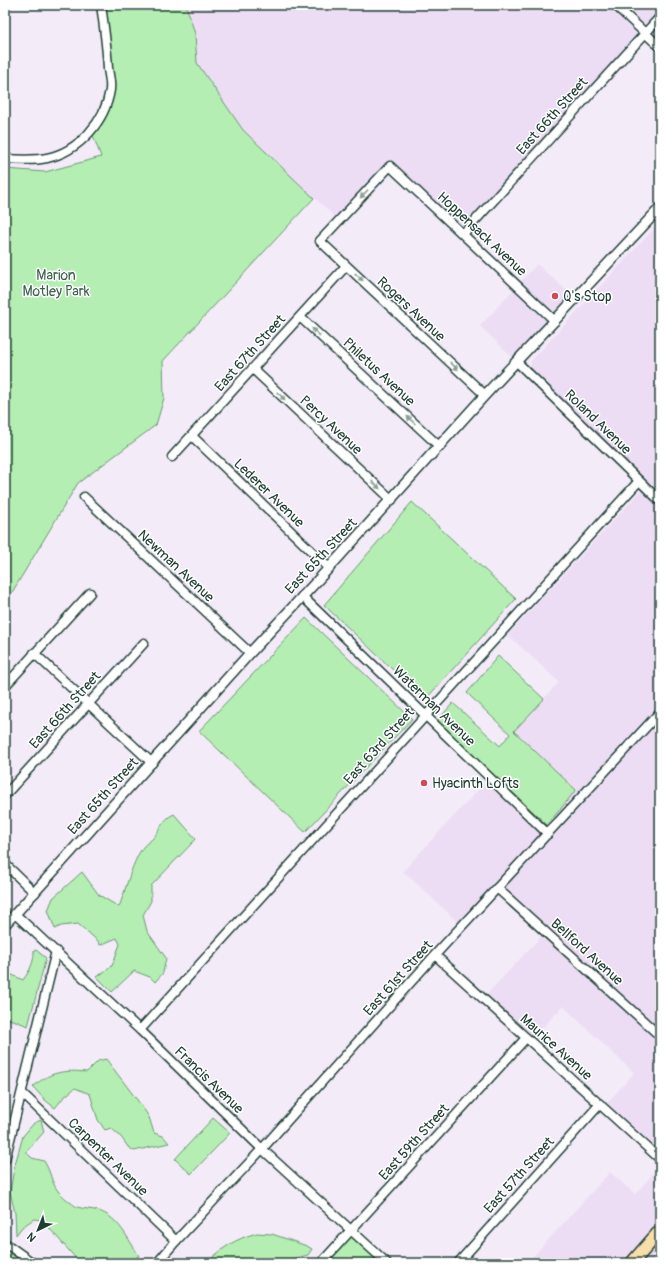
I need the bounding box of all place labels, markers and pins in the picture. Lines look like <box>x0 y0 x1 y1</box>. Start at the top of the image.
place label: Q's Stop <box>563 288 612 305</box>
marker: Q's Stop <box>550 291 560 301</box>
place label: Hyacinth Lofts <box>432 775 520 792</box>
marker: Hyacinth Lofts <box>419 778 429 788</box>

